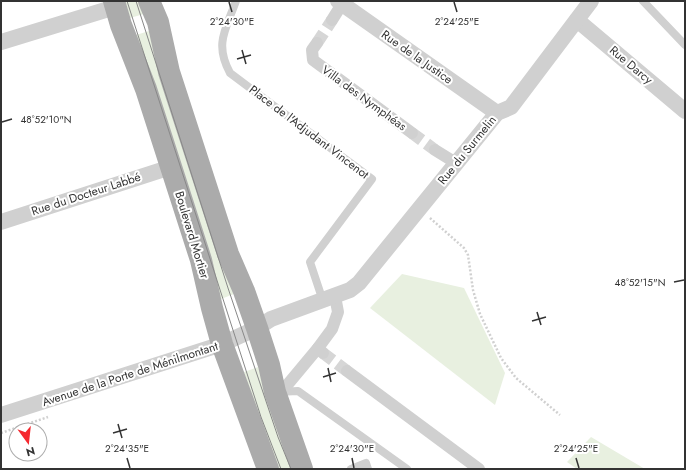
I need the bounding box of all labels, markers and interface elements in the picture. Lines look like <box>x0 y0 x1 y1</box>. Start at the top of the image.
text: 2°24'30"E <box>210 14 254 29</box>
text: 2°24'25"E <box>435 14 479 29</box>
street label: Rue de la Justice <box>378 26 456 88</box>
street label: Rue Darcy <box>605 41 657 89</box>
street label: Villa des Nymphéas <box>318 61 410 135</box>
street label: Place de l'Adjudant Vincenot <box>245 81 373 183</box>
text: 48°52'10"N <box>20 112 72 127</box>
street label: Rue du Surmelin <box>433 112 501 188</box>
street label: Rue du Docteur Labbé <box>29 168 143 220</box>
street label: Boulevard Mortier <box>170 189 214 282</box>
text: 48°52'15"N <box>615 275 665 290</box>
street label: Avenue de la Porte de Ménilmontant <box>40 337 220 411</box>
north arrow <box>8 422 48 462</box>
text: 2°24'35"E <box>105 441 149 456</box>
text: 2°24'30"E <box>330 441 374 456</box>
text: 2°24'25"E <box>554 441 598 456</box>
text: N <box>24 443 37 461</box>

